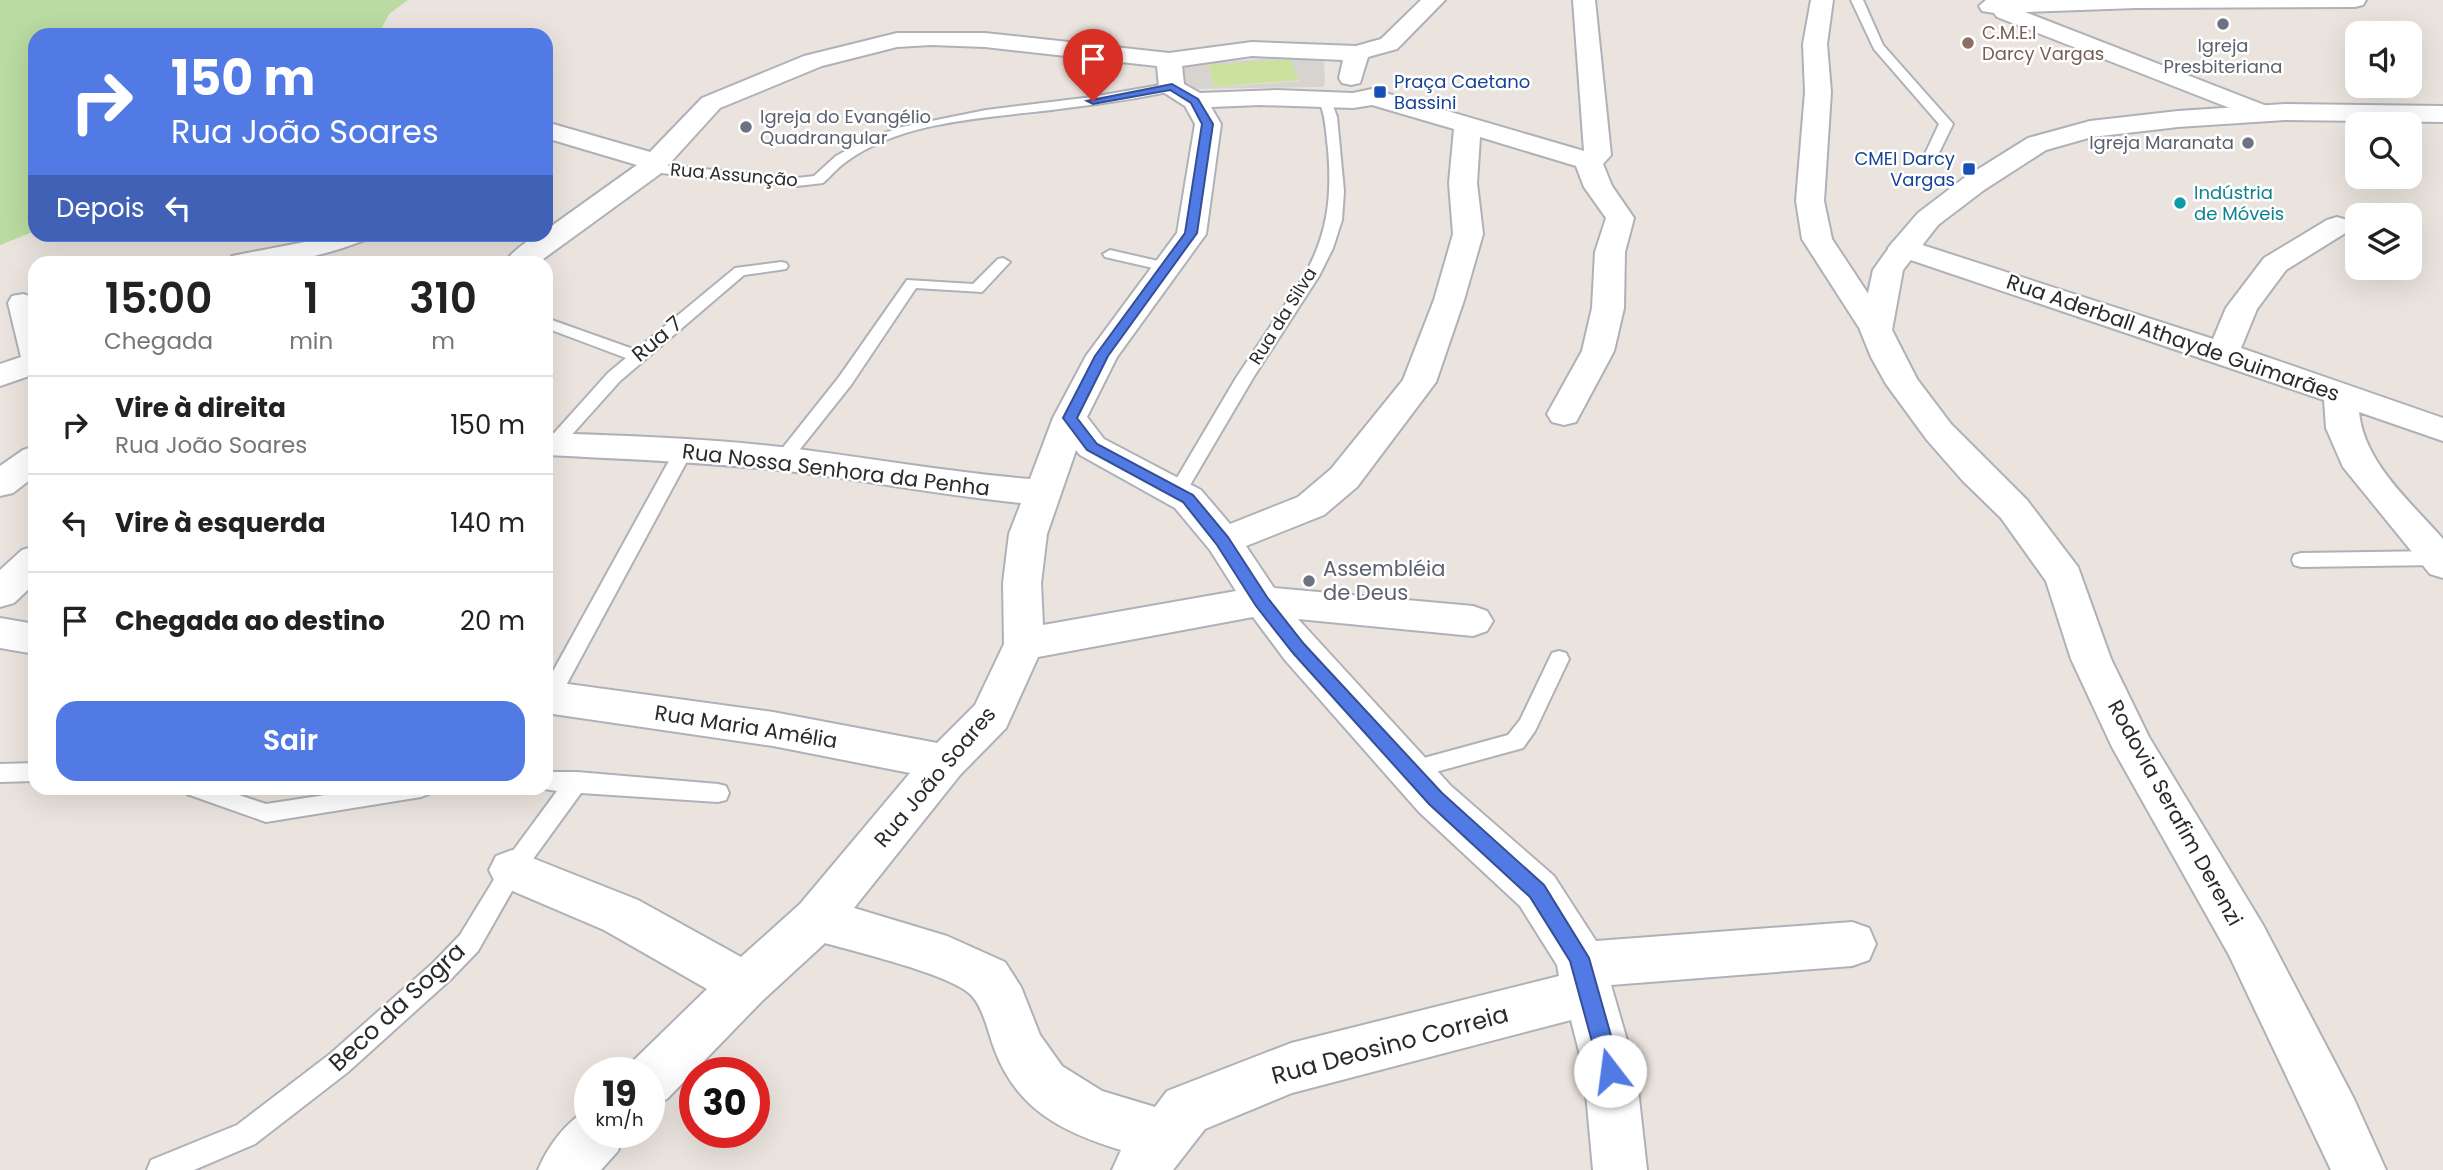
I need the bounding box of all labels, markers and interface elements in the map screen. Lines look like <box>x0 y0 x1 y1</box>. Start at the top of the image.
marker: Igreja Presbiteriana <box>2215 16 2231 32</box>
place label: C.M.E.I Darcy Vargas <box>1982 20 2104 66</box>
map controls <box>2345 21 2422 280</box>
button: sound <box>2345 21 2422 98</box>
pin <box>1063 29 1123 101</box>
place label: Igreja Presbiteriana <box>2164 33 2283 79</box>
marker: C.M.E.I Darcy Vargas <box>1960 35 1976 51</box>
icon: arrive <box>1074 40 1112 78</box>
text: 150 m <box>171 44 316 112</box>
icon: right <box>56 56 147 147</box>
place label: Praça Caetano Bassini <box>1394 69 1530 115</box>
marker: Praça Caetano Bassini <box>1372 84 1388 100</box>
place label: Igreja do Evangélio Quadrangular <box>760 104 931 150</box>
text: Rua João Soares <box>171 109 439 154</box>
button: search <box>2345 112 2422 189</box>
marker: Igreja do Evangélio Quadrangular <box>738 119 754 135</box>
place label: Igreja Maranata <box>2089 130 2234 155</box>
marker: Igreja Maranata <box>2240 135 2256 151</box>
place label: CMEI Darcy Vargas <box>1854 146 1955 192</box>
street label: Rua Assunção <box>669 156 799 193</box>
marker: CMEI Darcy Vargas <box>1961 161 1977 177</box>
place label: Indústria de Móveis <box>2194 180 2284 226</box>
icon: left <box>159 189 197 227</box>
text: Depois <box>56 190 145 226</box>
marker: Indústria de Móveis <box>2172 195 2188 211</box>
button: layers <box>2345 203 2422 280</box>
street label: Rua da Silva <box>1243 262 1322 369</box>
street label: Rua Aderball Athayde Guimarães <box>2003 267 2344 408</box>
text: 15:00 <box>105 269 212 328</box>
text: 1 <box>304 269 319 328</box>
text: 310 <box>409 269 477 328</box>
street label: Rua 7 <box>625 309 688 368</box>
text: Chegada <box>104 325 213 357</box>
text: min <box>289 325 333 357</box>
text: m <box>431 325 455 357</box>
text: Vire à direita <box>115 390 286 426</box>
icon: right <box>56 406 94 444</box>
text: 150 m <box>450 407 525 443</box>
text: Rua João Soares <box>115 429 307 461</box>
street label: Rua Nossa Senhora da Penha <box>681 436 991 503</box>
icon: left <box>56 504 94 542</box>
text: Vire à esquerda <box>115 505 326 541</box>
text: 140 m <box>450 505 525 541</box>
place label: Assembléia de Deus <box>1323 554 1445 607</box>
marker: Assembléia de Deus <box>1301 573 1317 589</box>
icon: arrive <box>56 602 94 640</box>
text: Chegada ao destino <box>115 603 385 639</box>
text: 20 m <box>460 603 525 639</box>
street label: Rodovia Serafim Derenzi <box>2101 695 2250 931</box>
street label: Rua Maria Amélia <box>653 698 839 755</box>
street label: Rua João Soares <box>867 700 1002 853</box>
button: Sair <box>56 701 525 781</box>
street label: Beco da Sogra <box>321 935 472 1079</box>
street label: Rua Deosino Correia <box>1268 997 1512 1092</box>
position arrow <box>1573 1034 1647 1108</box>
speed limit sign: 30 <box>679 1057 770 1148</box>
text: 19 <box>602 1069 637 1118</box>
text: km/h <box>596 1107 643 1132</box>

